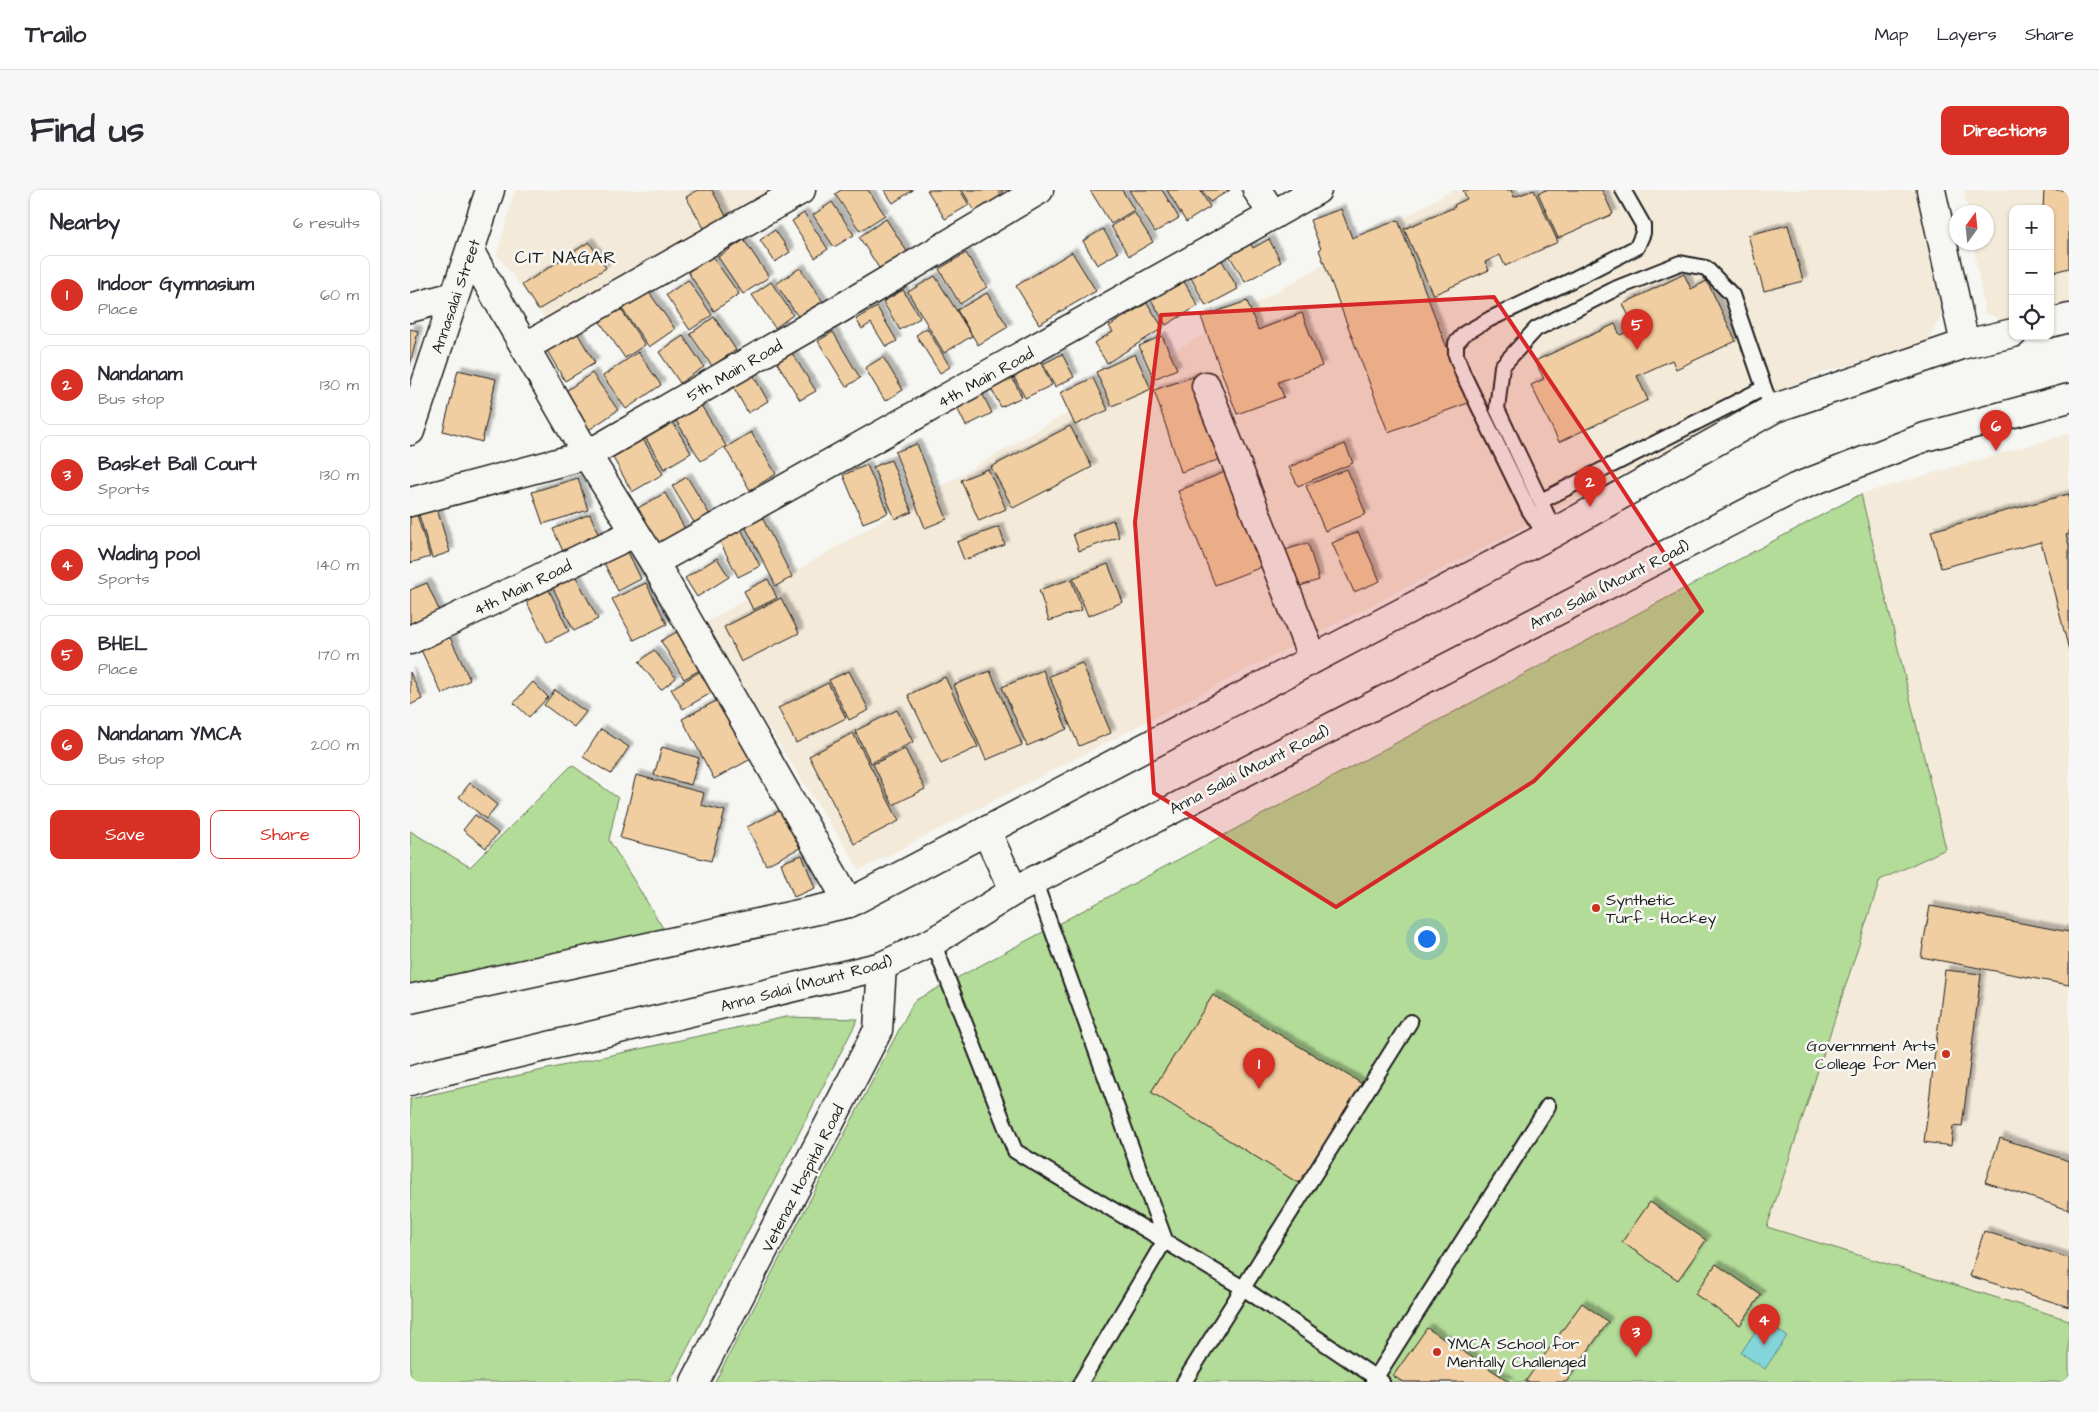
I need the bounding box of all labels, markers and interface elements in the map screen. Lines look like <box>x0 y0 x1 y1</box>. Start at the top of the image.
text: Trailo <box>25 18 86 52</box>
text: Map <box>1874 22 1908 47</box>
text: Layers <box>1936 22 1997 47</box>
text: Share <box>2025 22 2074 47</box>
text: Find us <box>30 106 144 155</box>
button: Directions <box>1941 106 2069 155</box>
north arrow <box>1949 205 1994 250</box>
map controls <box>2009 205 2054 340</box>
button: + <box>2009 205 2054 250</box>
text: Nearby <box>50 208 120 237</box>
text: 6 results <box>293 212 360 234</box>
street label: Annasalai Street <box>426 236 486 356</box>
district label: CIT NAGAR <box>515 245 617 270</box>
button: − <box>2009 250 2054 295</box>
text: Indoor Gymnasium <box>98 271 254 298</box>
text: 1 <box>66 284 68 306</box>
text: 60 m <box>320 284 359 306</box>
button: locate <box>2009 295 2054 340</box>
text: Place <box>98 298 138 320</box>
pin: 5 <box>1621 309 1653 350</box>
street label: 5th Main Road <box>683 335 786 407</box>
street label: 4th Main Road <box>934 342 1037 413</box>
text: Nandanam <box>98 361 182 388</box>
text: 2 <box>62 374 72 396</box>
text: 130 m <box>320 374 359 396</box>
text: Bus stop <box>98 388 164 410</box>
pin: 6 <box>1980 410 2012 451</box>
text: Basket Ball Court <box>98 451 257 478</box>
text: 3 <box>63 464 71 486</box>
text: 130 m <box>320 464 359 486</box>
pin: 2 <box>1574 466 1606 507</box>
text: Sports <box>98 478 150 500</box>
street label: Anna Salai (Mount Road) <box>1526 535 1694 635</box>
text: Wading pool <box>98 541 200 568</box>
text: 4 <box>62 554 72 576</box>
text: 140 m <box>317 554 359 576</box>
street label: 4th Main Road <box>470 555 575 621</box>
text: Sports <box>98 568 150 590</box>
text: BHEL <box>98 631 147 658</box>
text: 5 <box>61 644 73 666</box>
text: 170 m <box>318 644 359 666</box>
text: Place <box>98 658 138 680</box>
street label: Anna Salai (Mount Road) <box>1166 720 1334 820</box>
text: Nandanam YMCA <box>98 721 242 748</box>
text: 6 <box>62 734 72 756</box>
text: 200 m <box>311 734 359 756</box>
text: Bus stop <box>98 748 164 770</box>
button: Save <box>50 810 200 859</box>
button: Share <box>210 810 360 859</box>
place label: Synthetic Turf - Hockey <box>1606 889 1717 930</box>
marker: Synthetic Turf - Hockey <box>1590 902 1602 914</box>
your location <box>1414 926 1440 952</box>
street label: Anna Salai (Mount Road) <box>718 950 895 1018</box>
place label: Government Arts College for Men <box>1807 1035 1936 1076</box>
pin: 1 <box>1243 1048 1275 1089</box>
marker: Government Arts College for Men <box>1940 1048 1952 1060</box>
street label: Vetenaz Hospital Road <box>756 1101 850 1256</box>
pin: 4 <box>1748 1304 1780 1345</box>
pin: 3 <box>1620 1316 1652 1357</box>
place label: YMCA School for Mentally Challenged <box>1447 1333 1586 1374</box>
marker: YMCA School for Mentally Challenged <box>1431 1346 1443 1358</box>

